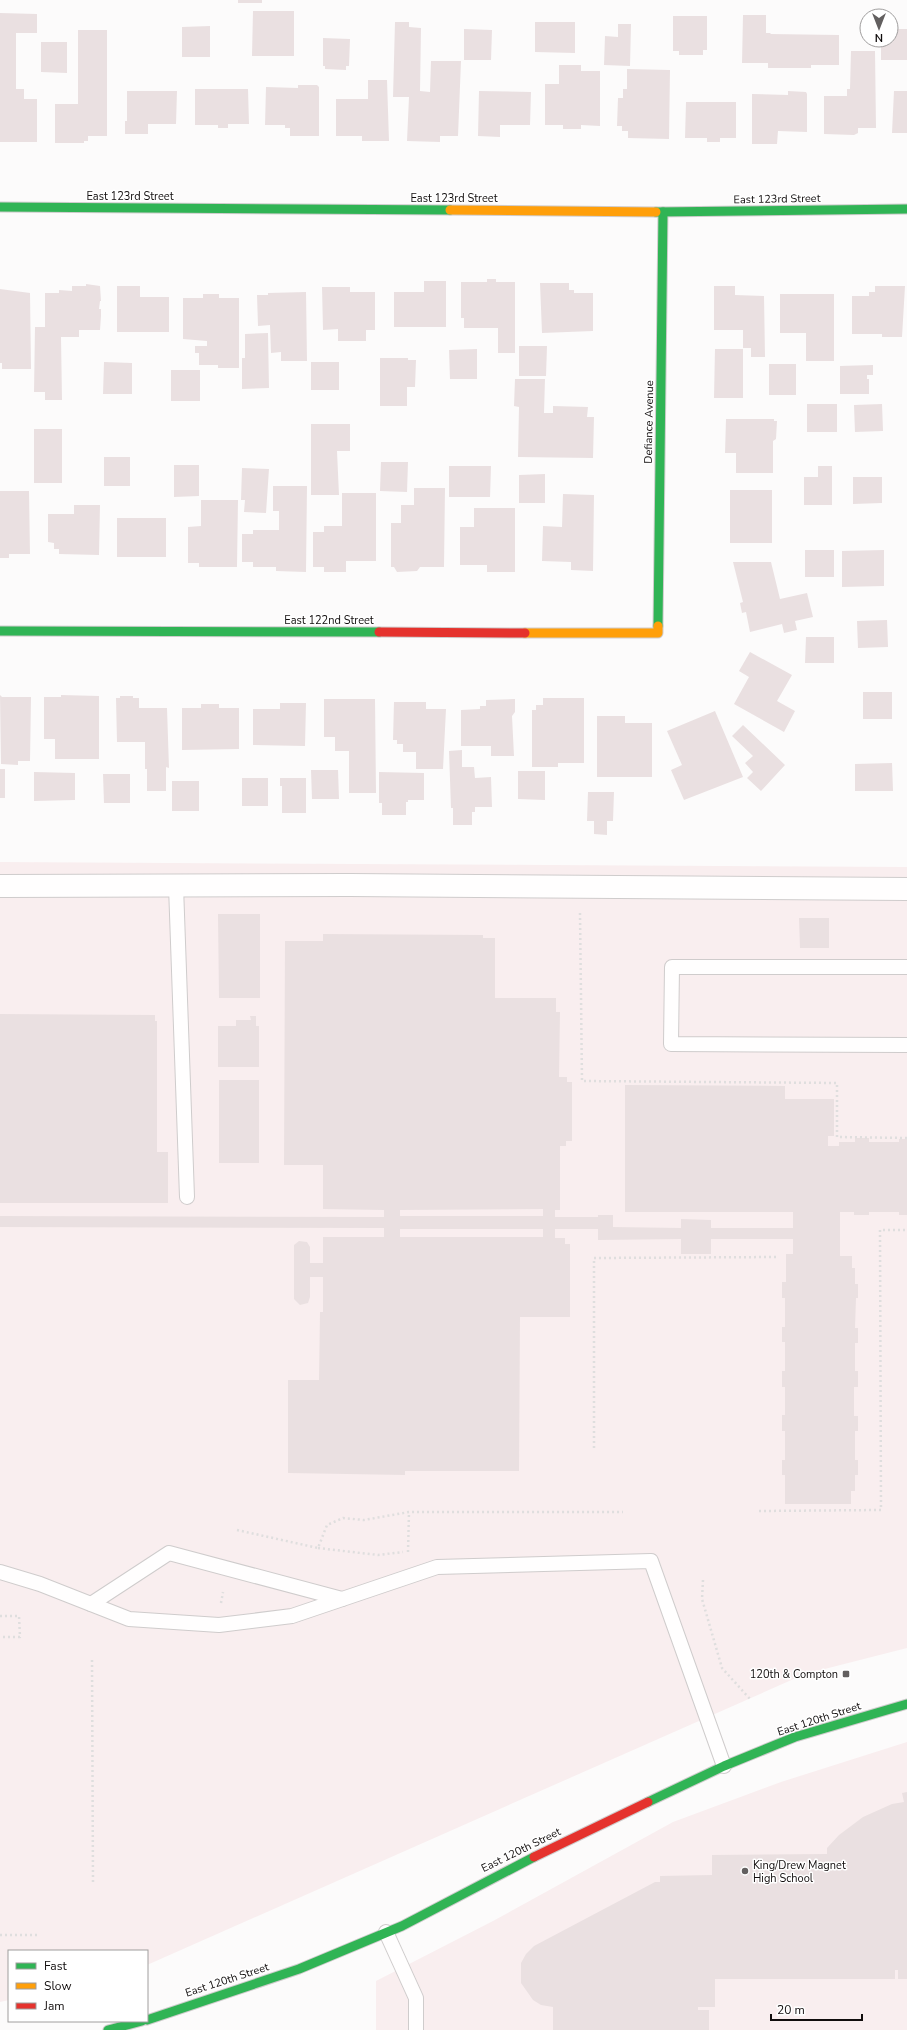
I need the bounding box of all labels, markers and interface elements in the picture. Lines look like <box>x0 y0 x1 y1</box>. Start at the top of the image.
north arrow <box>859 8 899 48</box>
text: N <box>875 30 883 45</box>
street label: East 123rd Street <box>87 189 174 204</box>
street label: East 123rd Street <box>411 191 498 206</box>
street label: East 123rd Street <box>733 191 821 207</box>
street label: Defiance Avenue <box>641 380 657 464</box>
street label: East 122nd Street <box>284 613 374 628</box>
place label: 120th & Compton <box>750 1667 838 1682</box>
marker: 120th & Compton <box>841 1669 851 1679</box>
street label: East 120th Street <box>775 1698 863 1740</box>
street label: East 120th Street <box>479 1824 563 1876</box>
place label: King/Drew Magnet High School <box>753 1858 846 1886</box>
marker: King/Drew Magnet High School <box>740 1866 750 1876</box>
legend <box>8 1950 148 2022</box>
text: Fast <box>44 1958 67 1974</box>
street label: East 120th Street <box>183 1959 271 2001</box>
text: Slow <box>44 1978 72 1994</box>
scale bar <box>771 1996 862 2022</box>
text: Jam <box>43 1998 65 2014</box>
text: 20 m <box>777 2002 805 2018</box>

